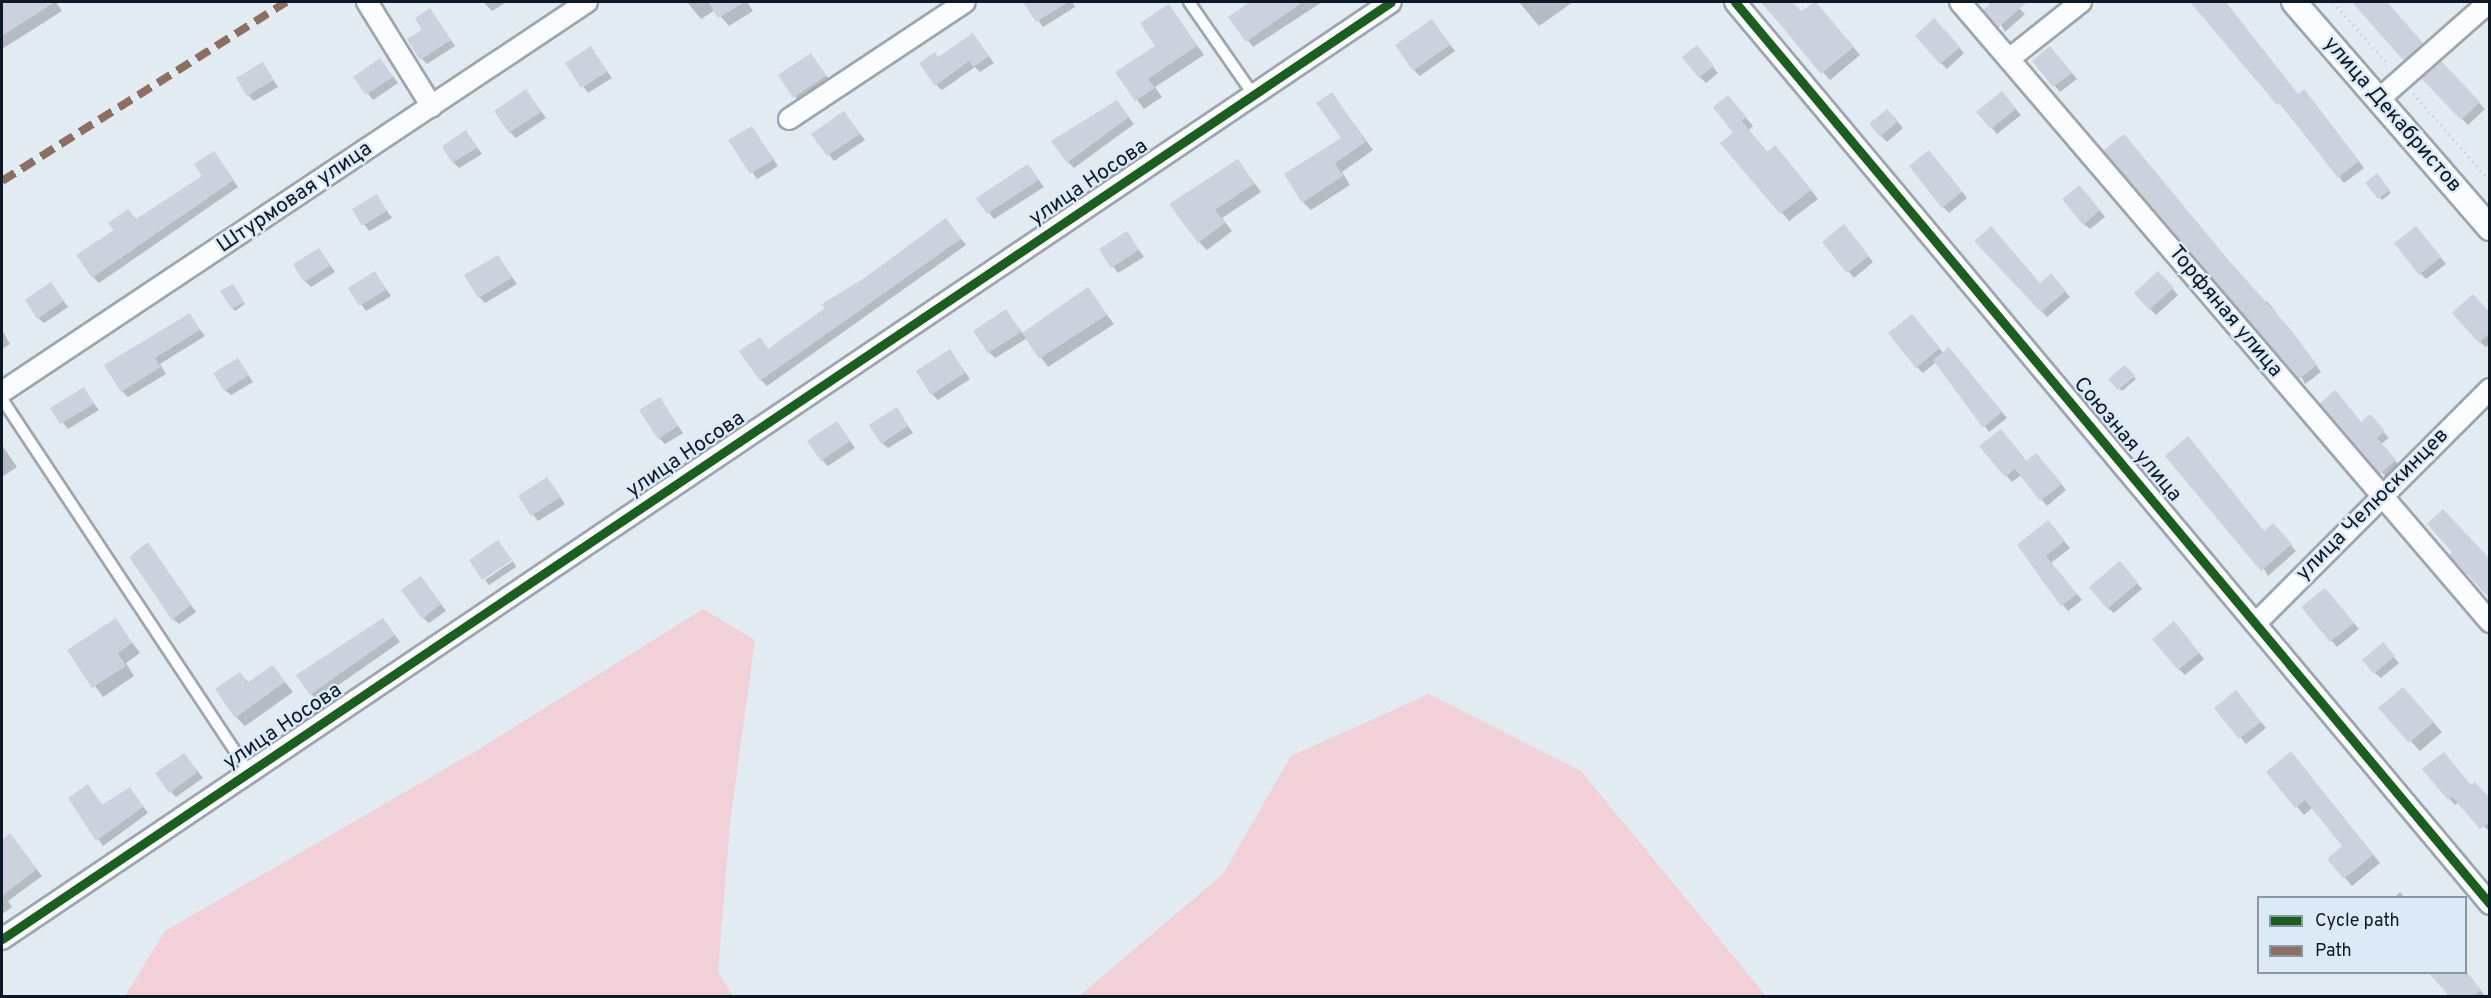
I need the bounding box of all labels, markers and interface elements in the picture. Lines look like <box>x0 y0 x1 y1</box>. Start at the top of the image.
street label: улица Декабристов <box>2317 32 2467 198</box>
street label: улица Носова <box>1025 134 1153 232</box>
street label: Штурмовая улица <box>213 137 377 259</box>
street label: Торфяная улица <box>2163 241 2287 383</box>
street label: Союзная улица <box>2068 372 2186 508</box>
street label: улица Носова <box>622 406 750 504</box>
street label: улица Челюскинцев <box>2291 423 2455 587</box>
street label: улица Носова <box>219 678 347 776</box>
legend <box>2257 896 2467 974</box>
text: Cycle path <box>2315 910 2400 933</box>
text: Path <box>2315 940 2352 963</box>

